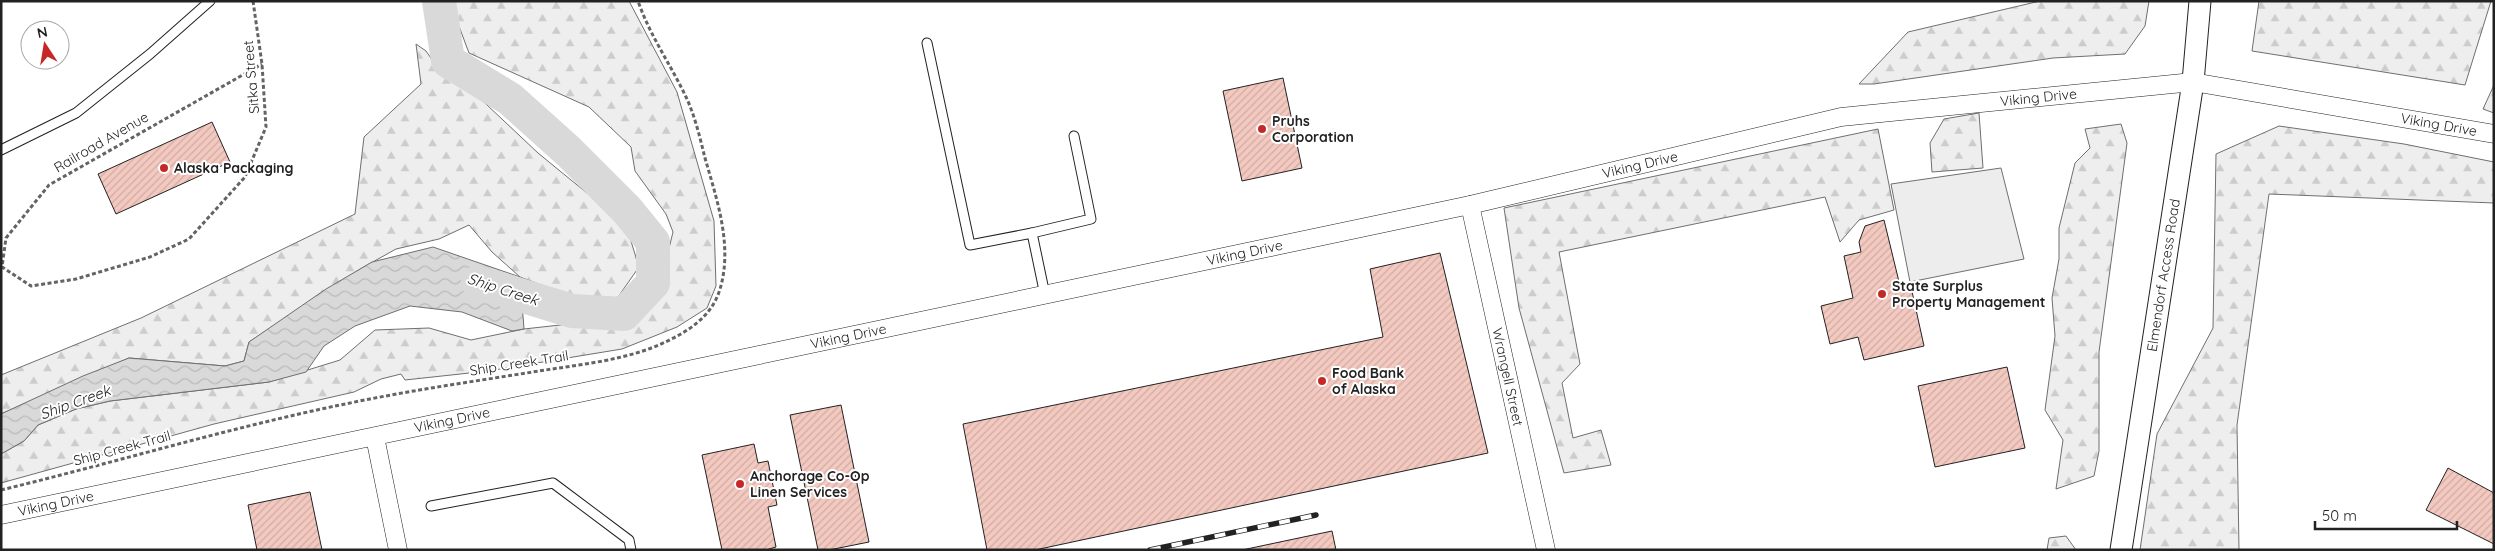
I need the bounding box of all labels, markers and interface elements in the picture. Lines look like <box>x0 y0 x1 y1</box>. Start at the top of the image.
north arrow <box>20 20 70 70</box>
text: N <box>35 22 49 42</box>
street label: Sitka Street <box>239 39 263 114</box>
street label: Viking Drive <box>1999 85 2078 110</box>
street label: Railroad Avenue <box>50 108 152 176</box>
street label: Viking Drive <box>2399 109 2479 140</box>
place label: Pruhs Corporation <box>1272 112 1354 146</box>
marker: Pruhs Corporation <box>1256 123 1268 135</box>
street label: Viking Drive <box>1600 147 1680 182</box>
place label: Alaska Packaging <box>174 159 294 177</box>
marker: Alaska Packaging <box>158 162 170 174</box>
street label: Elmendorf Access Road <box>2143 198 2184 353</box>
street label: Viking Drive <box>1205 236 1284 269</box>
water label: Ship Creek <box>465 269 543 310</box>
place label: State Surplus Property Management <box>1892 277 2046 311</box>
marker: State Surplus Property Management <box>1876 288 1888 300</box>
street label: Viking Drive <box>809 319 888 353</box>
street label: Wrangell Street <box>1488 326 1527 428</box>
street label: Ship Creek Trail <box>468 346 570 380</box>
place label: Food Bank of Alaska <box>1332 364 1404 398</box>
marker: Food Bank of Alaska <box>1316 375 1328 387</box>
water label: Ship Creek <box>37 380 115 424</box>
street label: Viking Drive <box>412 403 492 437</box>
street label: Ship Creek Trail <box>71 426 173 470</box>
place label: Anchorage Co-Op Linen Services <box>750 467 870 501</box>
marker: Anchorage Co-Op Linen Services <box>734 478 746 490</box>
street label: Viking Drive <box>16 487 96 520</box>
scale bar <box>2315 498 2458 530</box>
text: 50 m <box>2322 506 2357 525</box>

